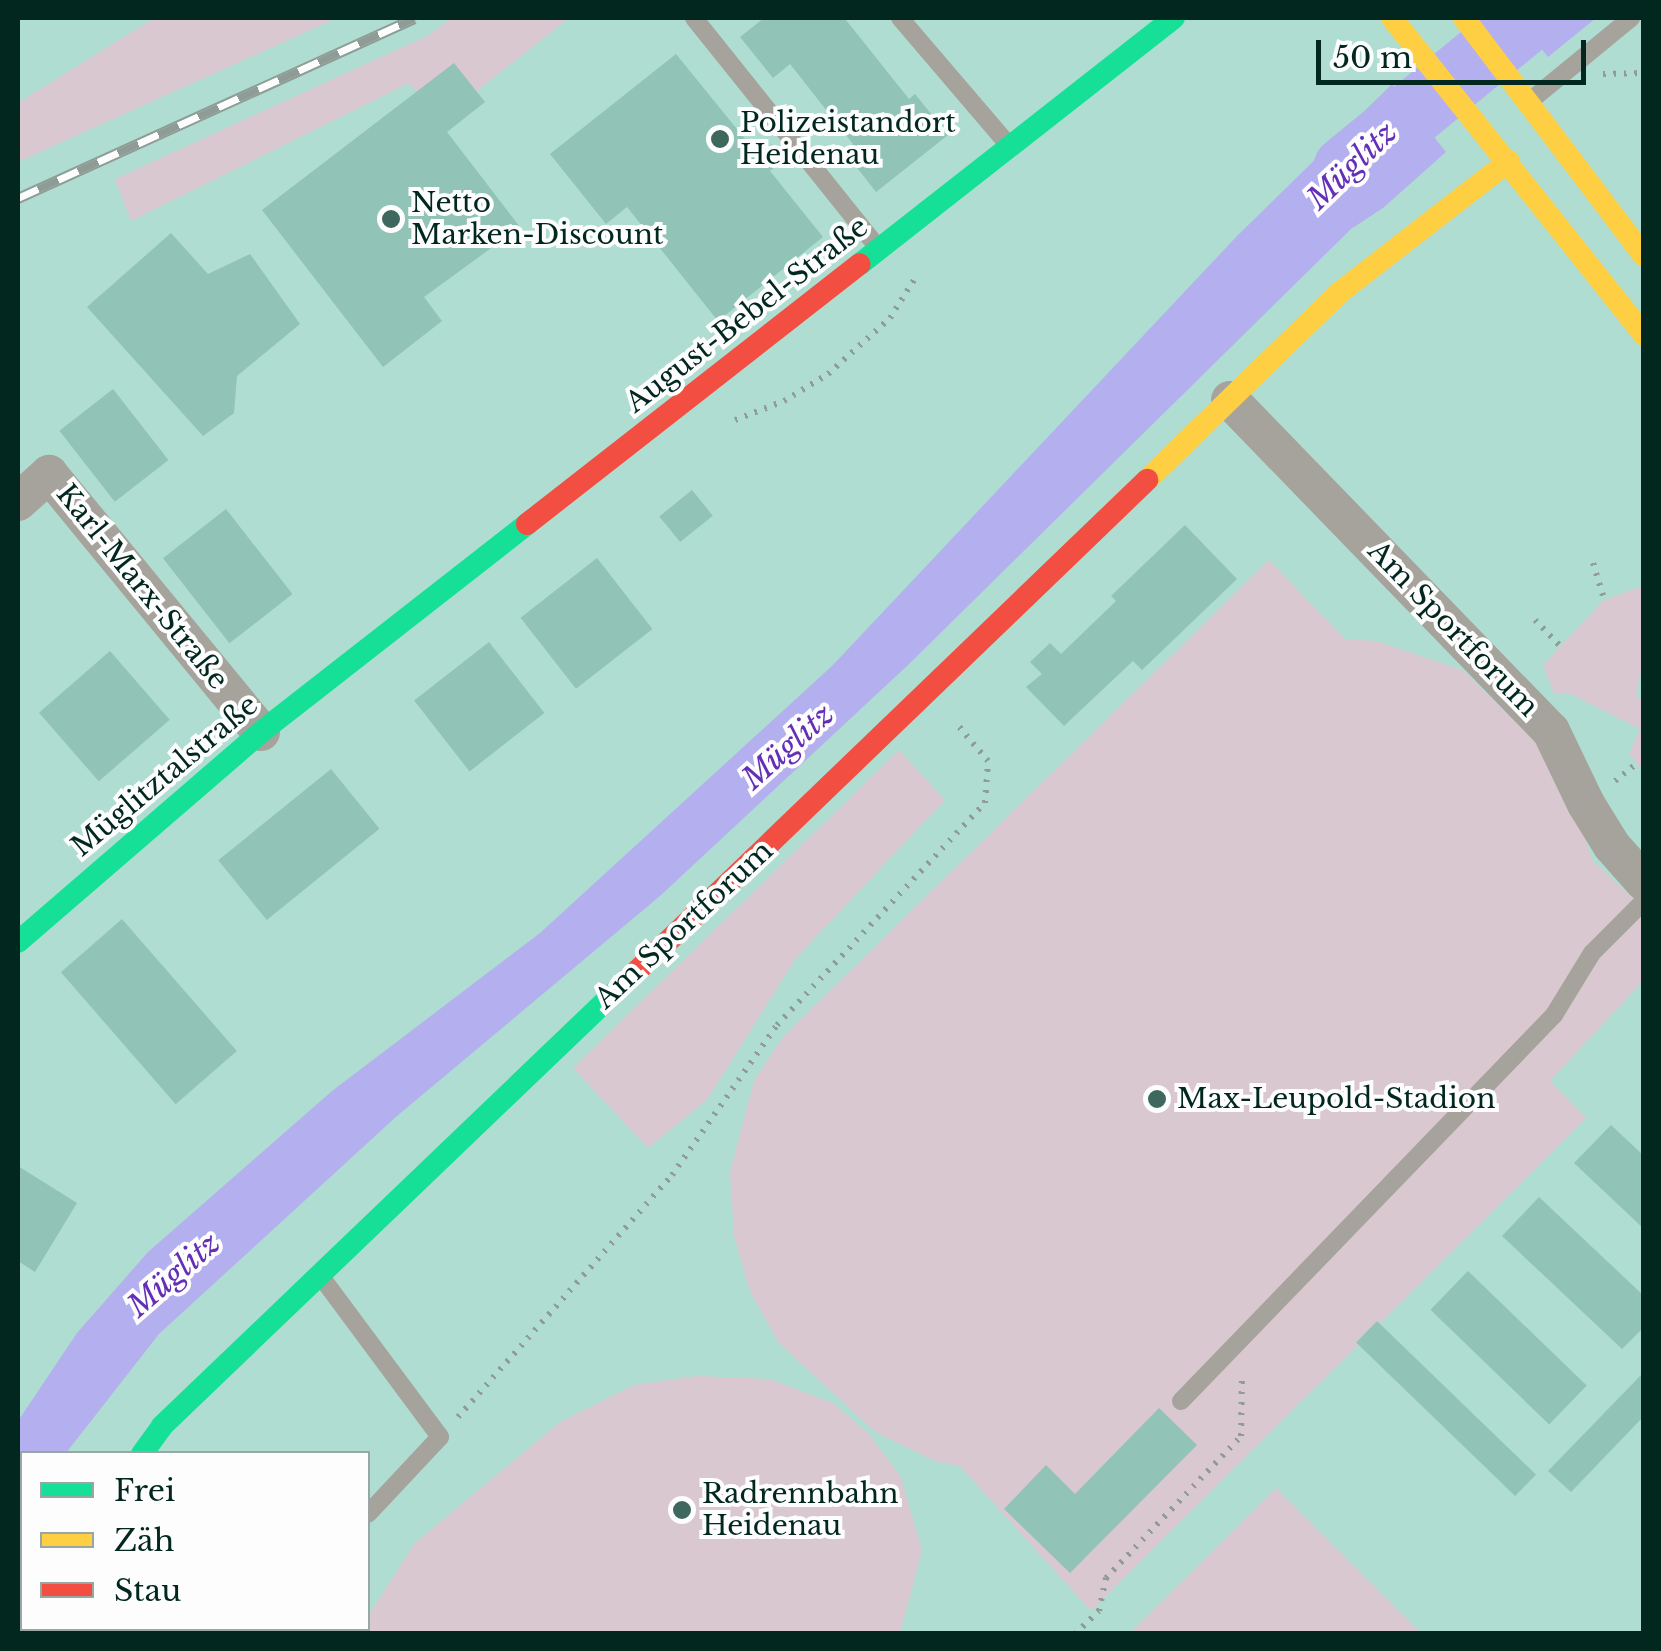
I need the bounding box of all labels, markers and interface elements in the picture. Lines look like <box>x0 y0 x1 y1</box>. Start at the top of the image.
scale bar <box>1321 20 1591 82</box>
text: 50 m <box>1333 39 1412 76</box>
place label: Polizeistandort Heidenau <box>740 106 956 172</box>
water label: Müglitz <box>1300 115 1404 217</box>
marker: Polizeistandort Heidenau <box>709 128 731 150</box>
place label: Netto Marken-Discount <box>411 186 664 252</box>
marker: Netto Marken-Discount <box>380 208 402 230</box>
street label: August-Bebel-Straße <box>619 210 875 420</box>
street label: Karl-Marx-Straße <box>49 478 235 696</box>
street label: Am Sportforum <box>1361 534 1545 724</box>
street label: Müglitztalstraße <box>65 688 265 864</box>
water label: Müglitz <box>735 697 841 797</box>
street label: Am Sportforum <box>588 834 780 1016</box>
place label: Max-Leupold-Stadion <box>1177 1082 1495 1116</box>
marker: Max-Leupold-Stadion <box>1146 1088 1168 1110</box>
water label: Müglitz <box>121 1225 227 1325</box>
legend <box>20 1451 370 1631</box>
text: Frei <box>114 1472 175 1509</box>
place label: Radrennbahn Heidenau <box>702 1477 899 1543</box>
marker: Radrennbahn Heidenau <box>671 1499 693 1521</box>
text: Zäh <box>114 1522 174 1559</box>
text: Stau <box>114 1572 181 1609</box>

